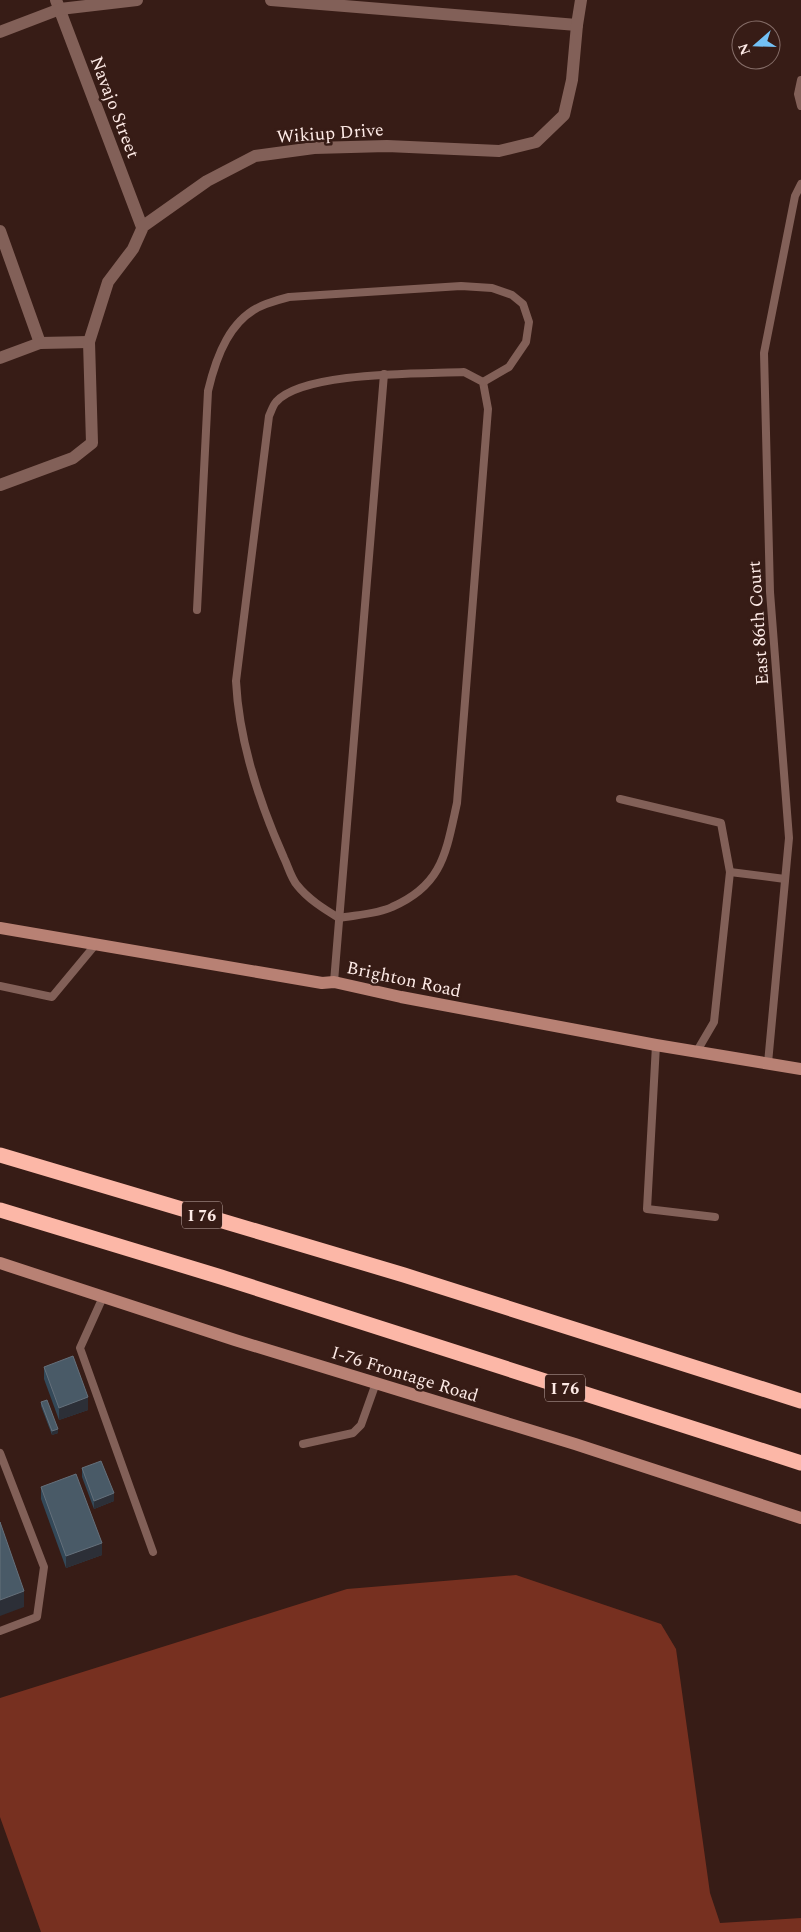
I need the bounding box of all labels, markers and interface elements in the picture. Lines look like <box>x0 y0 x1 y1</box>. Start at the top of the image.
north arrow <box>731 20 781 70</box>
text: N <box>732 40 756 58</box>
street label: Navajo Street <box>83 52 146 162</box>
street label: Wikiup Drive <box>276 116 385 151</box>
street label: East 86th Court <box>741 560 776 686</box>
street label: Brighton Road <box>344 954 464 1005</box>
road number: I 76 <box>182 1202 222 1228</box>
street label: I-76 Frontage Road <box>328 1339 482 1410</box>
road number: I 76 <box>545 1375 585 1402</box>

